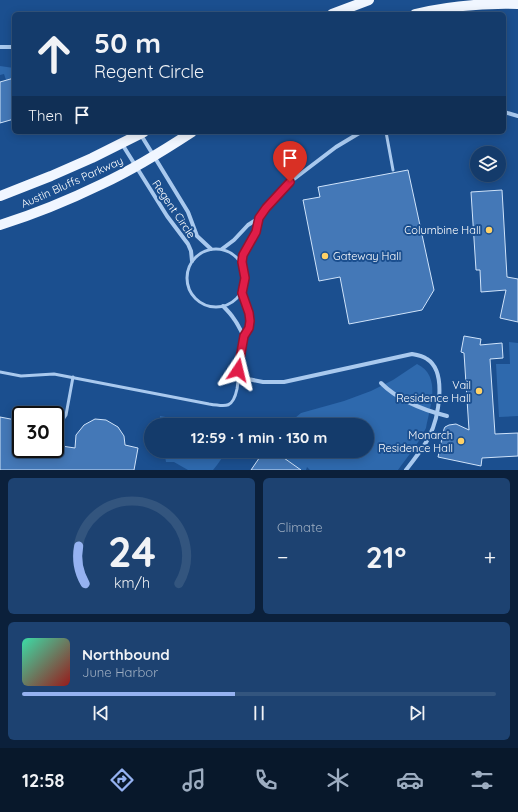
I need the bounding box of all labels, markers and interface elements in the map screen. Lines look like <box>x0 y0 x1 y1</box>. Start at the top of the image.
text: 50 m <box>94 25 161 60</box>
icon: ahead <box>28 28 80 80</box>
text: Regent Circle <box>94 60 204 83</box>
icon: arrive <box>71 104 93 126</box>
text: Then <box>28 106 63 125</box>
pin <box>273 141 307 182</box>
map controls <box>470 146 506 182</box>
button: layers <box>470 146 506 182</box>
icon: arrive <box>279 147 301 169</box>
street label: Austin Bluffs Parkway <box>19 153 125 211</box>
street label: Regent Circle <box>149 177 199 241</box>
place label: Columbine Hall <box>404 223 481 237</box>
marker: Columbine Hall <box>484 225 494 235</box>
place label: Gateway Hall <box>333 249 401 263</box>
marker: Gateway Hall <box>320 251 330 261</box>
position arrow <box>217 349 259 391</box>
place label: Vail Residence Hall <box>396 378 471 405</box>
marker: Vail Residence Hall <box>474 386 484 396</box>
speed limit sign: 30 <box>12 406 64 458</box>
text: 12:59 · 1 min · 130 m <box>191 428 327 447</box>
place label: Monarch Residence Hall <box>378 428 453 455</box>
marker: Monarch Residence Hall <box>456 436 466 446</box>
text: Climate <box>277 519 323 535</box>
text: 24 <box>107 525 156 577</box>
text: 21° <box>366 538 406 576</box>
text: − <box>277 543 288 571</box>
text: + <box>484 543 496 571</box>
text: km/h <box>113 574 150 592</box>
text: Northbound <box>82 645 170 664</box>
text: June Harbor <box>82 664 158 680</box>
icon: previous <box>90 702 112 724</box>
icon: pause <box>248 702 270 724</box>
icon: next <box>406 702 428 724</box>
icon: directions <box>108 766 136 794</box>
icon: music <box>180 766 208 794</box>
icon: phone <box>252 766 280 794</box>
icon: climate <box>324 766 352 794</box>
icon: car <box>396 766 424 794</box>
icon: filters <box>468 766 496 794</box>
text: 12:58 <box>22 769 64 792</box>

